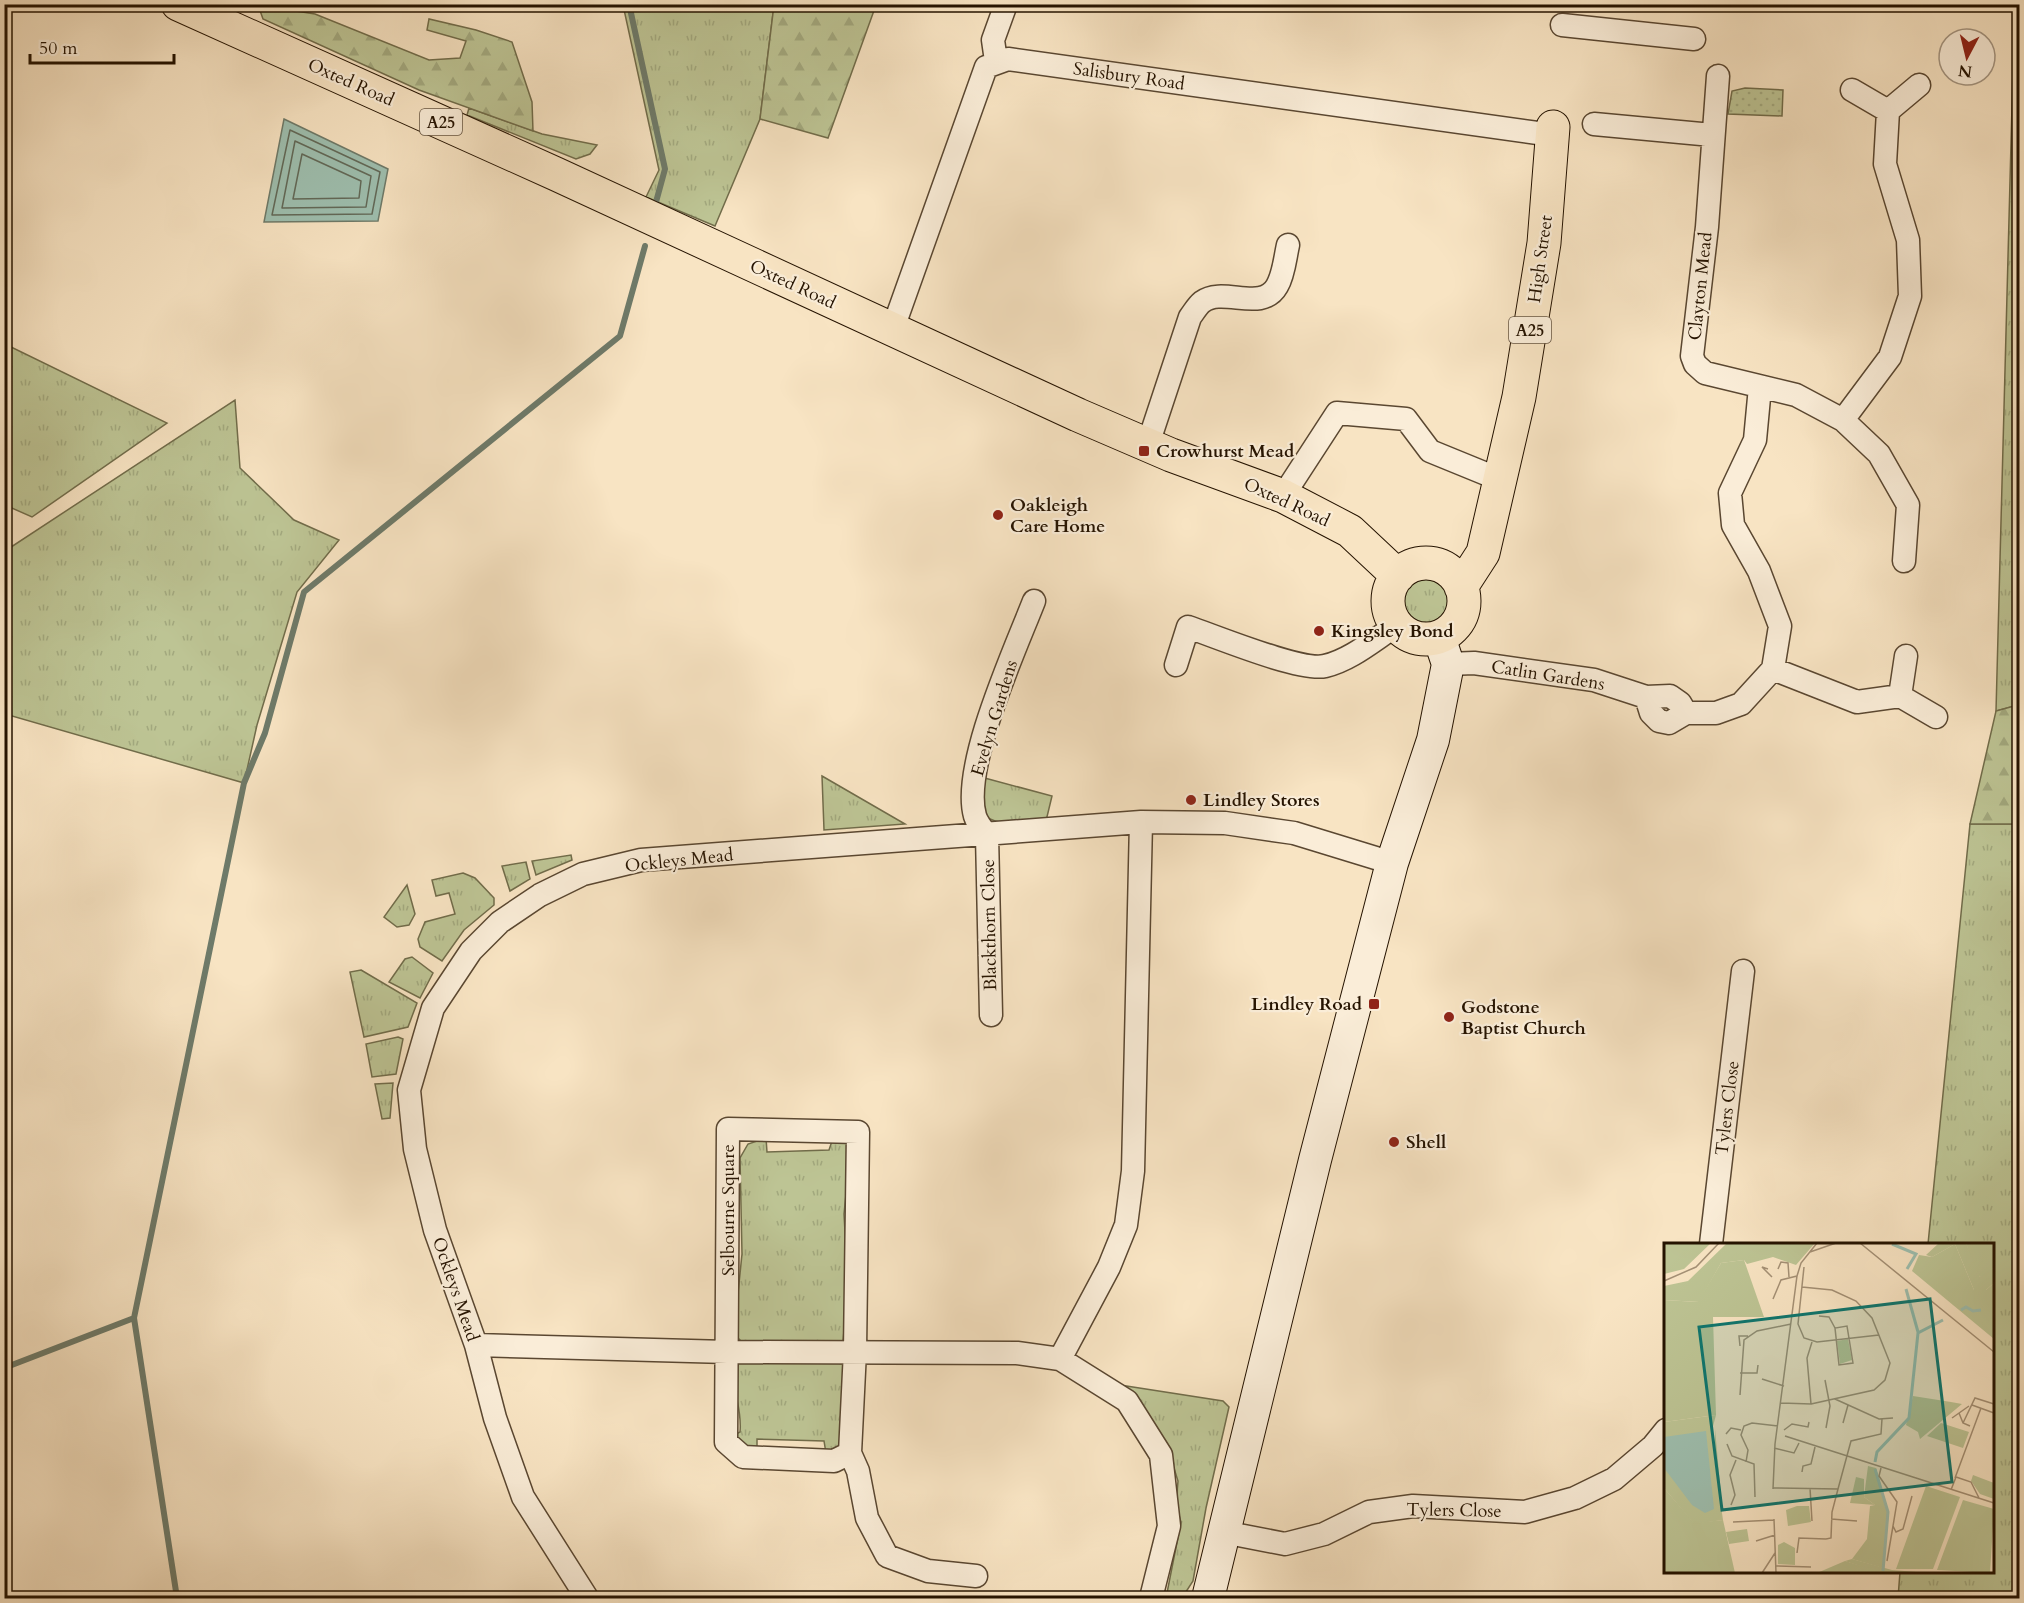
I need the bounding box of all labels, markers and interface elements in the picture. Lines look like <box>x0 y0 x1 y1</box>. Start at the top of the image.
scale bar <box>30 27 174 65</box>
north arrow <box>1937 27 1997 87</box>
text: 50 m <box>39 36 78 61</box>
street label: Oxted Road <box>304 52 398 113</box>
street label: Salisbury Road <box>1072 56 1187 97</box>
text: N <box>1957 59 1974 83</box>
road number: A25 <box>420 109 462 135</box>
street label: High Street <box>1522 213 1559 304</box>
street label: Clayton Mead <box>1682 230 1719 341</box>
street label: Oxted Road <box>746 254 840 315</box>
road number: A25 <box>1509 317 1551 343</box>
place label: Crowhurst Mead <box>1156 439 1295 464</box>
marker: Crowhurst Mead <box>1137 444 1151 458</box>
street label: Oxted Road <box>1240 472 1334 533</box>
place label: Oakleigh Care Home <box>1010 493 1105 539</box>
marker: Oakleigh Care Home <box>991 508 1005 522</box>
place label: Kingsley Bond <box>1331 619 1454 644</box>
marker: Kingsley Bond <box>1312 624 1326 638</box>
street label: Catlin Gardens <box>1489 654 1606 697</box>
street label: Evelyn Gardens <box>965 657 1024 779</box>
place label: Lindley Stores <box>1203 788 1320 813</box>
marker: Lindley Stores <box>1184 793 1198 807</box>
street label: Ockleys Mead <box>624 842 735 879</box>
street label: Blackthorn Close <box>976 859 1003 991</box>
place label: Lindley Road <box>1251 992 1363 1017</box>
place label: Godstone Baptist Church <box>1461 995 1586 1041</box>
marker: Lindley Road <box>1367 997 1381 1011</box>
marker: Godstone Baptist Church <box>1442 1010 1456 1024</box>
street label: Tylers Close <box>1709 1059 1746 1157</box>
place label: Shell <box>1406 1130 1446 1155</box>
marker: Shell <box>1387 1135 1401 1149</box>
street label: Selbourne Square <box>716 1144 741 1276</box>
street label: Ockleys Mead <box>426 1234 485 1345</box>
inset map <box>1664 1243 1994 1573</box>
street label: Tylers Close <box>1406 1497 1502 1524</box>

